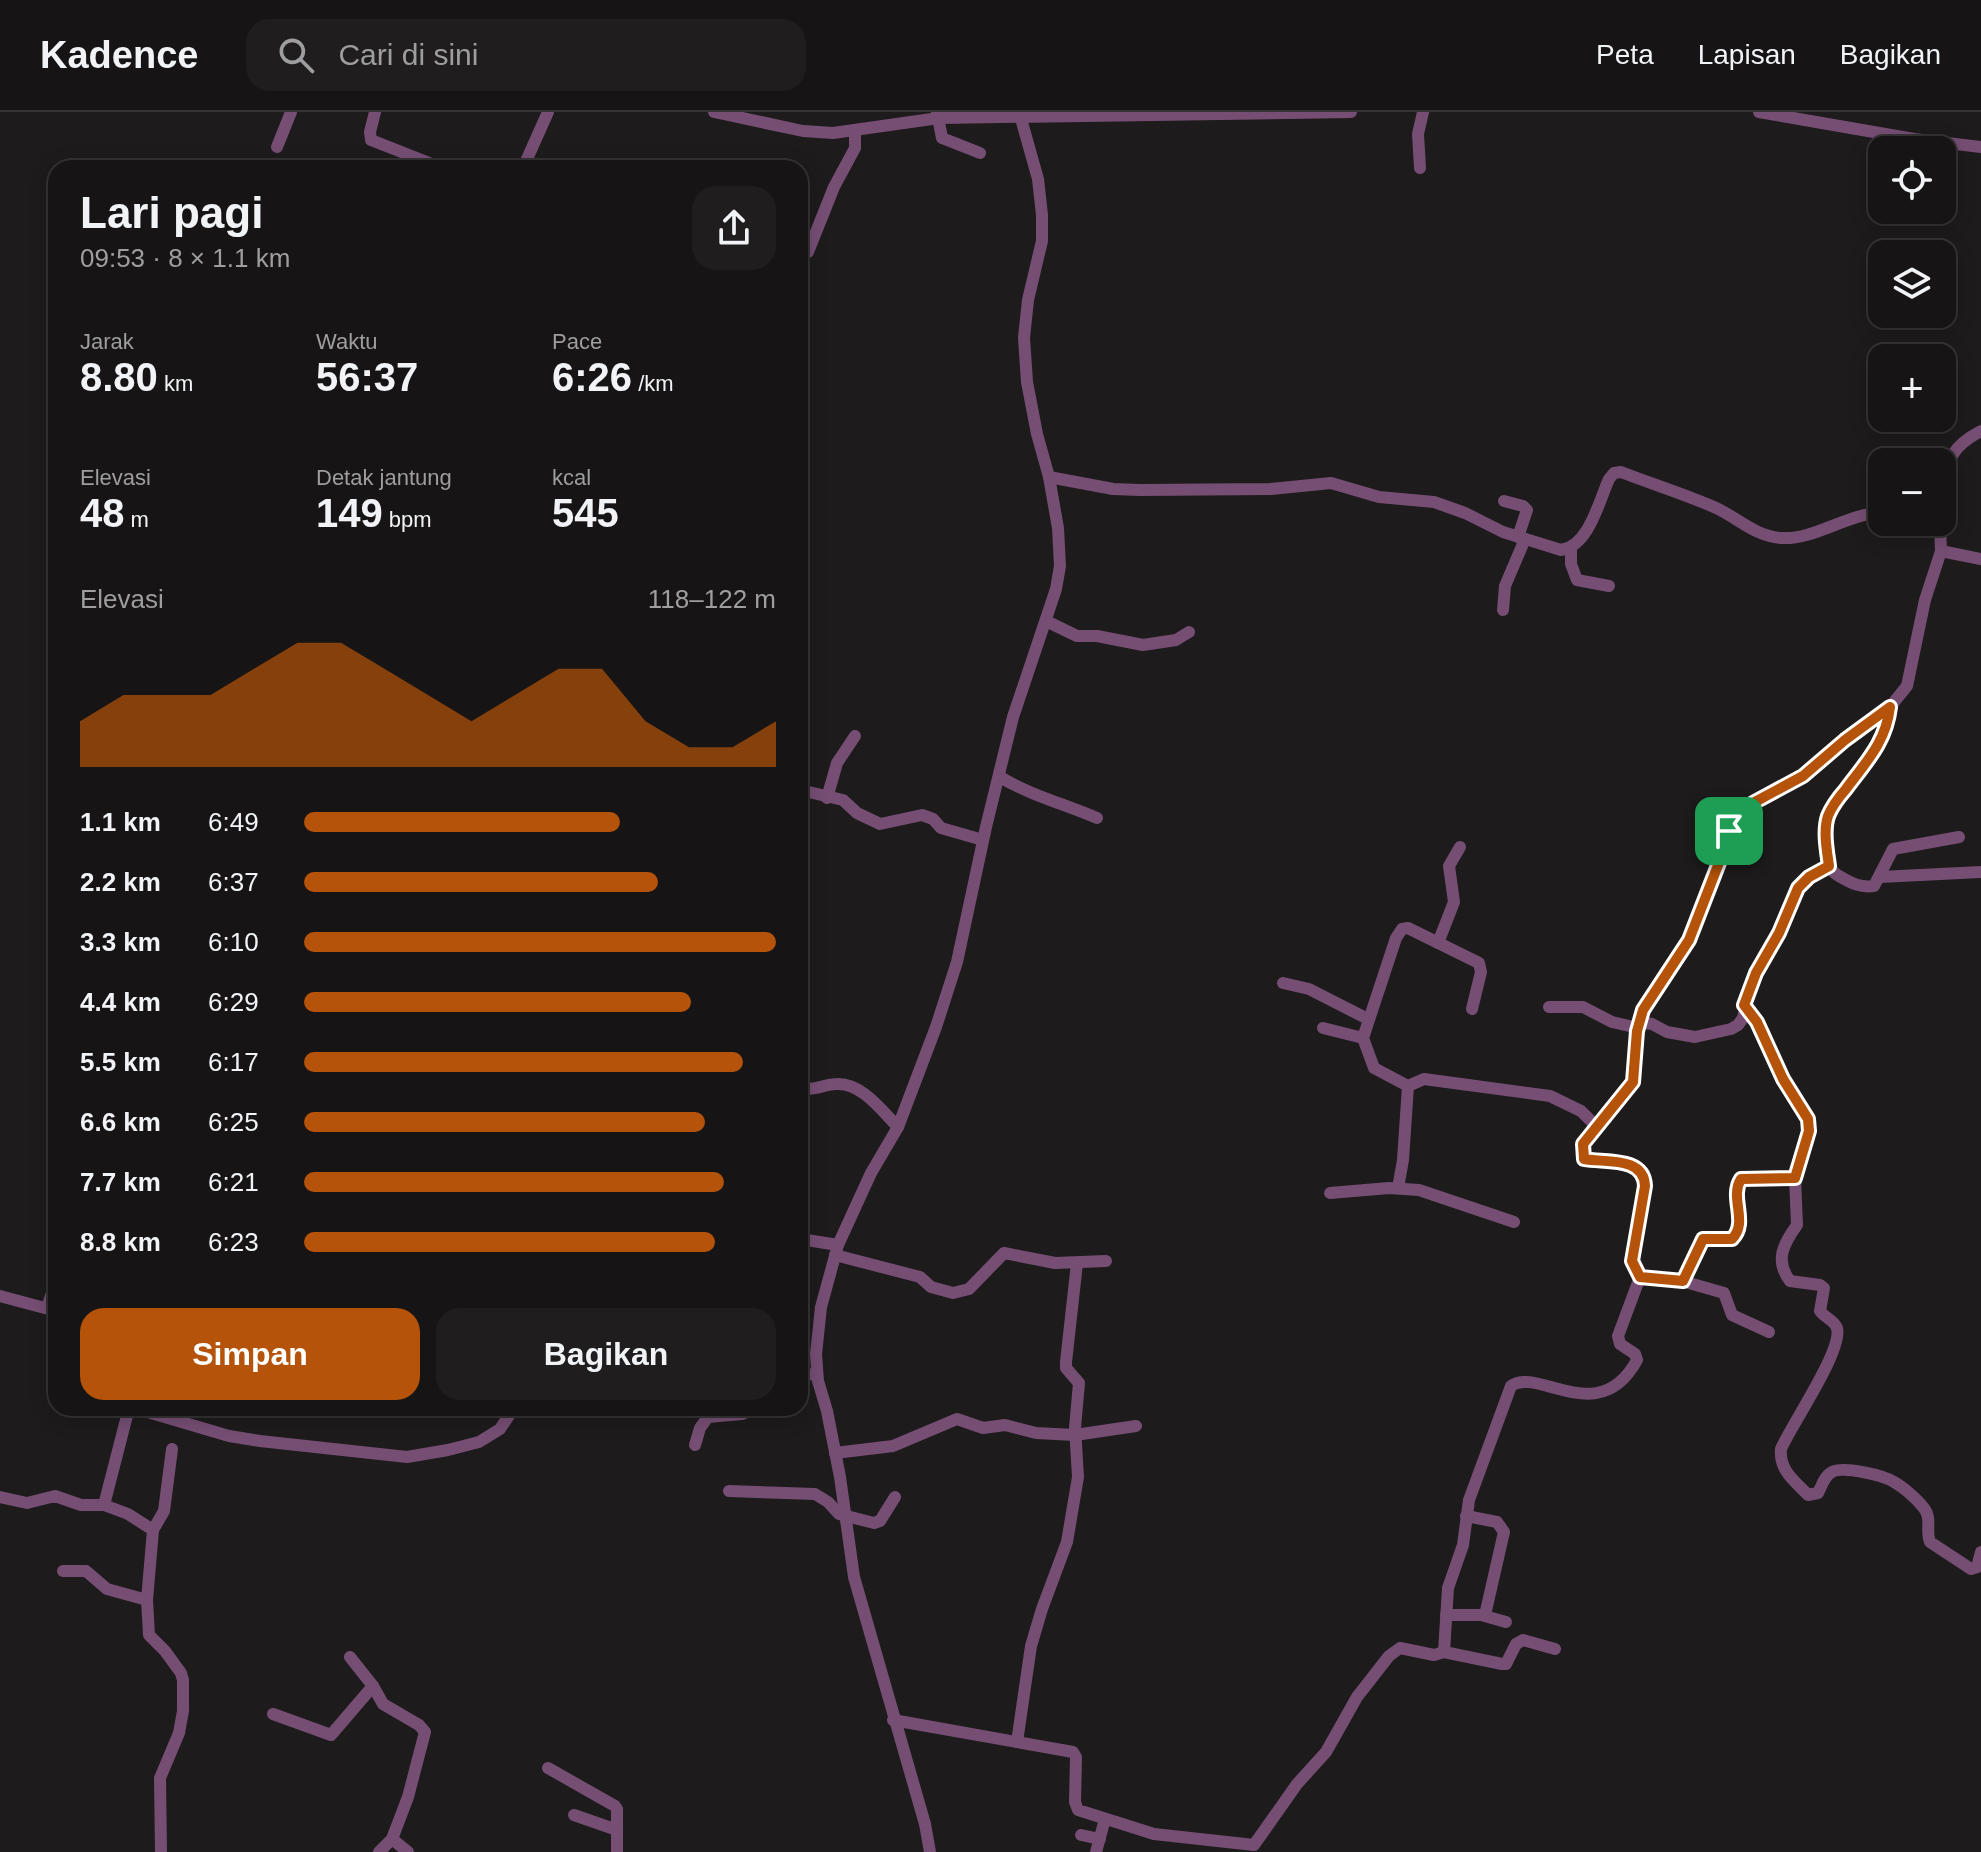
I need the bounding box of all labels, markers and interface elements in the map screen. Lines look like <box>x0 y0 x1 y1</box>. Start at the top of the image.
search box <box>246 19 806 91</box>
icon: search <box>274 33 318 77</box>
text: Kadence <box>40 34 198 76</box>
text: Cari di sini <box>338 38 478 71</box>
text: Peta <box>1596 39 1654 70</box>
text: Lapisan <box>1698 39 1796 70</box>
text: Bagikan <box>1840 39 1941 70</box>
map controls <box>1868 136 1956 536</box>
button: locate <box>1868 136 1956 224</box>
button: share <box>692 186 776 270</box>
text: Lari pagi <box>80 188 263 237</box>
button: layers <box>1868 240 1956 328</box>
text: 09:53 · 8 × 1.1 km <box>80 243 290 273</box>
text: Jarak <box>80 329 134 354</box>
text: Waktu <box>316 329 378 354</box>
text: Pace <box>552 329 602 354</box>
button: + <box>1868 344 1956 432</box>
text: 8.80 <box>80 355 158 399</box>
text: 56:37 <box>316 355 418 399</box>
text: 6:26 <box>552 355 632 399</box>
text: km <box>158 371 193 396</box>
text: /km <box>632 371 674 396</box>
button: − <box>1868 448 1956 536</box>
text: Elevasi <box>80 465 151 490</box>
text: Detak jantung <box>316 465 452 490</box>
text: kcal <box>552 465 591 490</box>
text: 48 <box>80 491 125 535</box>
text: 149 <box>316 491 383 535</box>
text: 545 <box>552 491 619 535</box>
text: m <box>125 507 149 532</box>
text: bpm <box>383 507 432 532</box>
text: Elevasi <box>80 584 164 614</box>
text: 118–122 m <box>648 584 776 614</box>
pin <box>1695 797 1763 865</box>
text: 1.1 km <box>80 807 161 837</box>
text: 6:49 <box>208 807 259 837</box>
icon: arrive <box>1707 809 1751 853</box>
text: 2.2 km <box>80 867 161 897</box>
text: 6:37 <box>208 867 259 897</box>
text: 3.3 km <box>80 927 161 957</box>
text: 6:10 <box>208 927 259 957</box>
text: 4.4 km <box>80 987 161 1017</box>
text: 6:29 <box>208 987 259 1017</box>
text: 5.5 km <box>80 1047 161 1077</box>
text: 6:17 <box>208 1047 259 1077</box>
text: 6.6 km <box>80 1107 161 1137</box>
text: 6:25 <box>208 1107 259 1137</box>
text: 7.7 km <box>80 1167 161 1197</box>
text: 6:21 <box>208 1167 259 1197</box>
text: 8.8 km <box>80 1227 161 1257</box>
text: 6:23 <box>208 1227 259 1257</box>
button: Simpan <box>80 1308 420 1400</box>
button: Bagikan <box>436 1308 776 1400</box>

